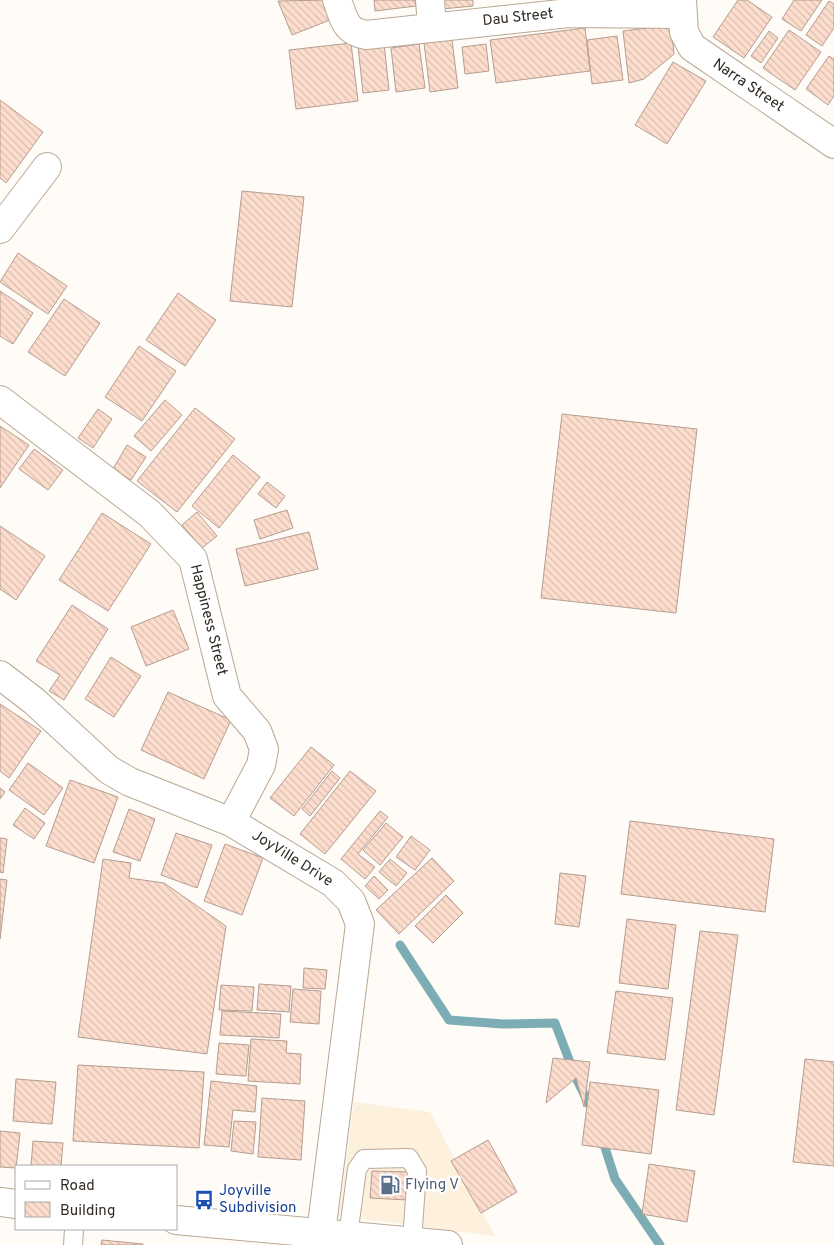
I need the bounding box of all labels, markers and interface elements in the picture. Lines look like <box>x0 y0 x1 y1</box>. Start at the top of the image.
street label: Dau Street <box>482 5 554 31</box>
street label: Narra Street <box>709 55 787 117</box>
street label: Happiness Street <box>185 562 231 678</box>
street label: JoyVille Drive <box>248 826 336 892</box>
legend <box>15 1165 178 1230</box>
fuel station icon: Flying V <box>379 1174 401 1196</box>
place label: Flying V <box>405 1176 459 1195</box>
text: Road <box>60 1177 95 1196</box>
place label: Joyville Subdivision <box>219 1182 296 1218</box>
bus stop icon: Joyville Subdivision <box>193 1189 215 1211</box>
text: Building <box>60 1202 115 1221</box>

